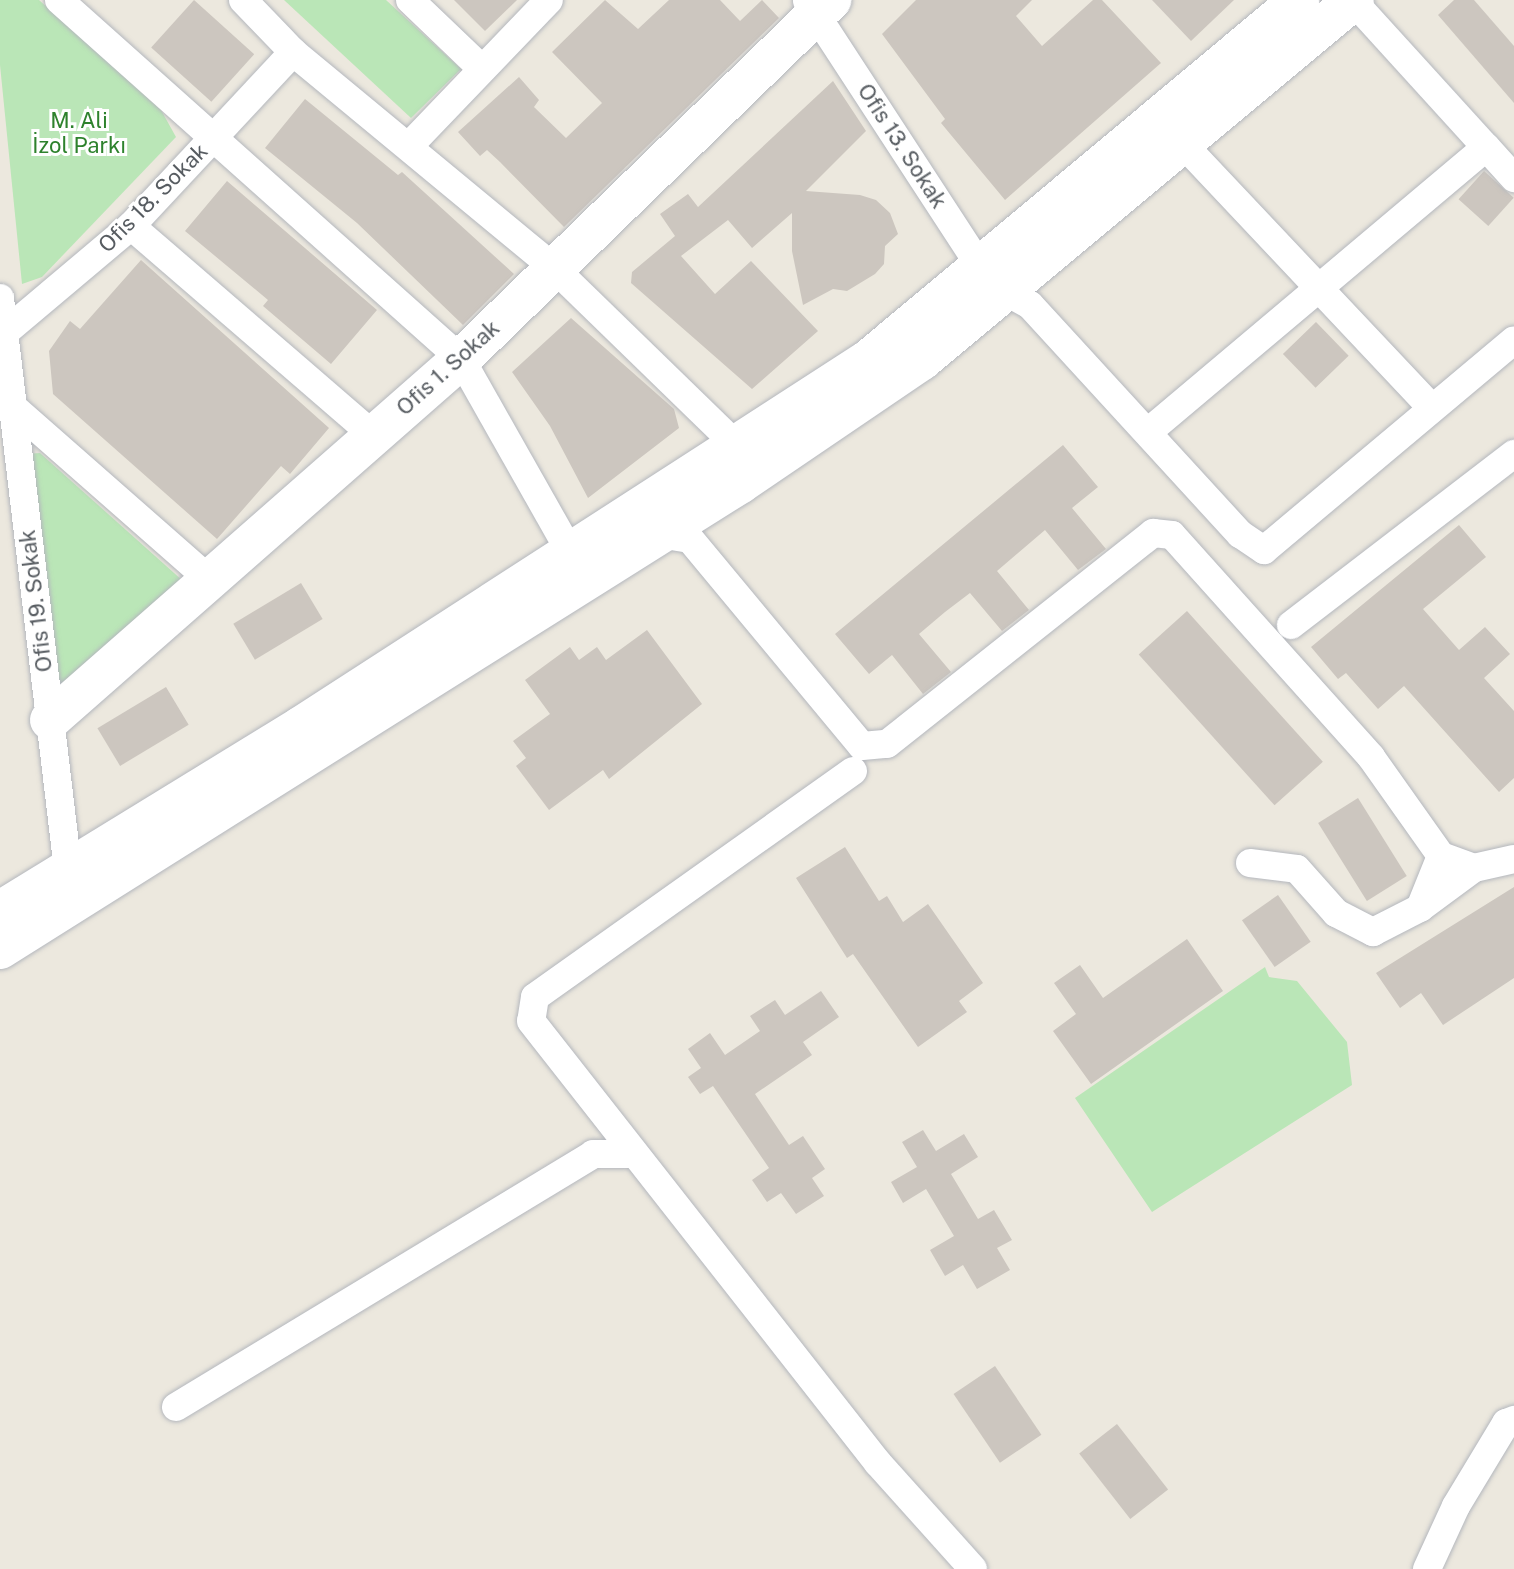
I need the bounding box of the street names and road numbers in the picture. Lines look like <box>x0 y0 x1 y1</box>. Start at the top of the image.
street label: Ofis 13. Sokak <box>852 79 952 213</box>
street label: Ofis 18. Sokak <box>93 138 213 258</box>
street label: Ofis 1. Sokak <box>391 315 505 421</box>
street label: Ofis 19. Sokak <box>14 528 58 674</box>

